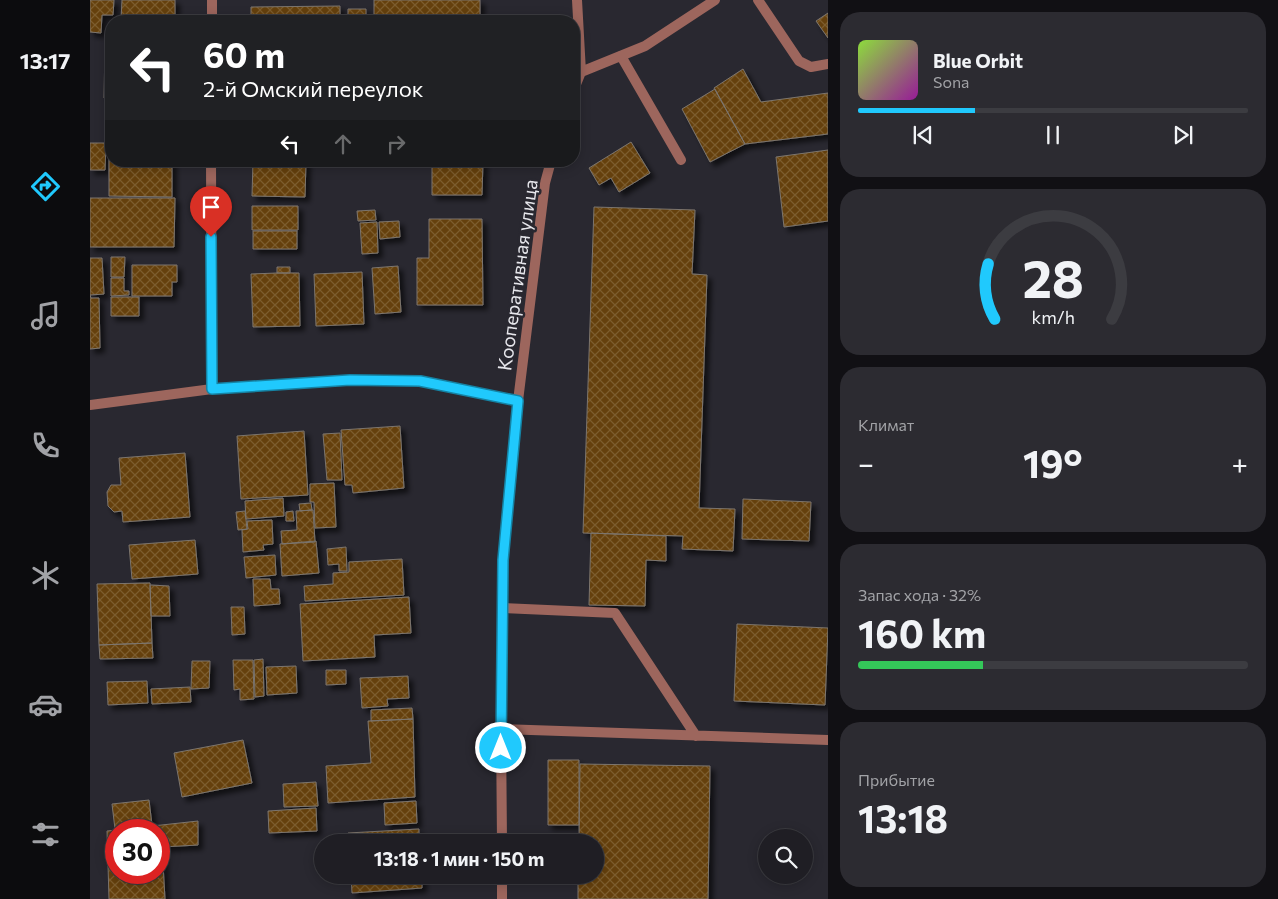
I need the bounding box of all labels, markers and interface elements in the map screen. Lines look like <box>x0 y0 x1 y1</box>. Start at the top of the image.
text: 60 m <box>203 32 285 75</box>
icon: left <box>120 35 185 100</box>
text: 13:17 <box>20 47 70 74</box>
text: Blue Orbit <box>933 49 1023 72</box>
text: Sona <box>933 72 969 91</box>
text: 2-й Омский переулок <box>203 75 424 102</box>
icon: previous <box>909 121 937 149</box>
icon: pause <box>1039 121 1067 149</box>
icon: next <box>1169 121 1197 149</box>
icon: left <box>276 130 304 158</box>
icon: ahead <box>329 130 357 158</box>
icon: right <box>382 130 410 158</box>
icon: directions <box>28 169 63 204</box>
street label: Кооперативная улица <box>492 178 542 372</box>
pin <box>190 186 232 237</box>
icon: arrive <box>197 193 225 221</box>
text: 28 <box>1022 245 1084 309</box>
icon: music <box>28 298 63 333</box>
text: km/h <box>1031 306 1075 328</box>
text: Климат <box>858 415 914 434</box>
icon: phone <box>28 428 63 463</box>
text: 19° <box>1023 439 1083 486</box>
text: − <box>858 446 874 480</box>
text: + <box>1232 446 1248 480</box>
icon: climate <box>28 558 63 593</box>
text: Запас хода · 32% <box>858 585 981 604</box>
text: 160 km <box>858 609 986 656</box>
icon: car <box>28 687 63 722</box>
position arrow <box>474 721 526 773</box>
text: Прибытие <box>858 770 935 789</box>
text: 13:18 <box>858 794 948 841</box>
icon: filters <box>28 817 63 852</box>
speed limit sign: 30 <box>105 819 170 884</box>
map controls <box>758 829 813 884</box>
button: search <box>758 829 813 884</box>
text: 13:18 · 1 мин · 150 m <box>374 847 544 870</box>

